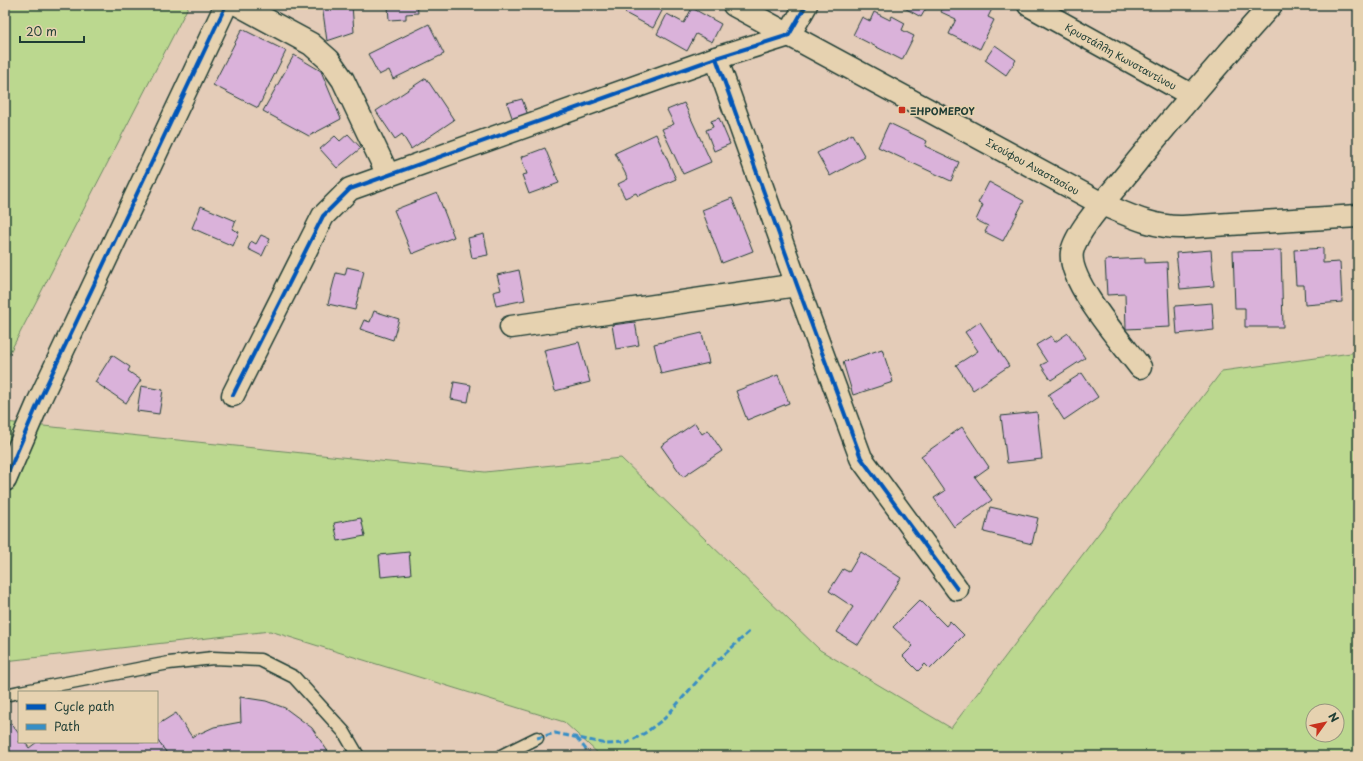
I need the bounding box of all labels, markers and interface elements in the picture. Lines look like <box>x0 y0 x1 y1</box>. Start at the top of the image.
scale bar <box>20 18 84 44</box>
street label: Κρυστάλλη Κωνσταντίνου <box>1063 19 1180 93</box>
text: 20 m <box>26 22 57 40</box>
place label: ΞΗΡΟΜΕΡΟΥ <box>910 103 975 118</box>
marker: ΞΗΡΟΜΕΡΟΥ <box>897 105 907 115</box>
street label: Σκούφου Αναστασίου <box>984 134 1083 198</box>
legend <box>18 691 158 743</box>
text: Cycle path <box>54 697 115 715</box>
north arrow <box>1305 703 1345 743</box>
text: N <box>1324 709 1343 726</box>
text: Path <box>54 717 80 735</box>

